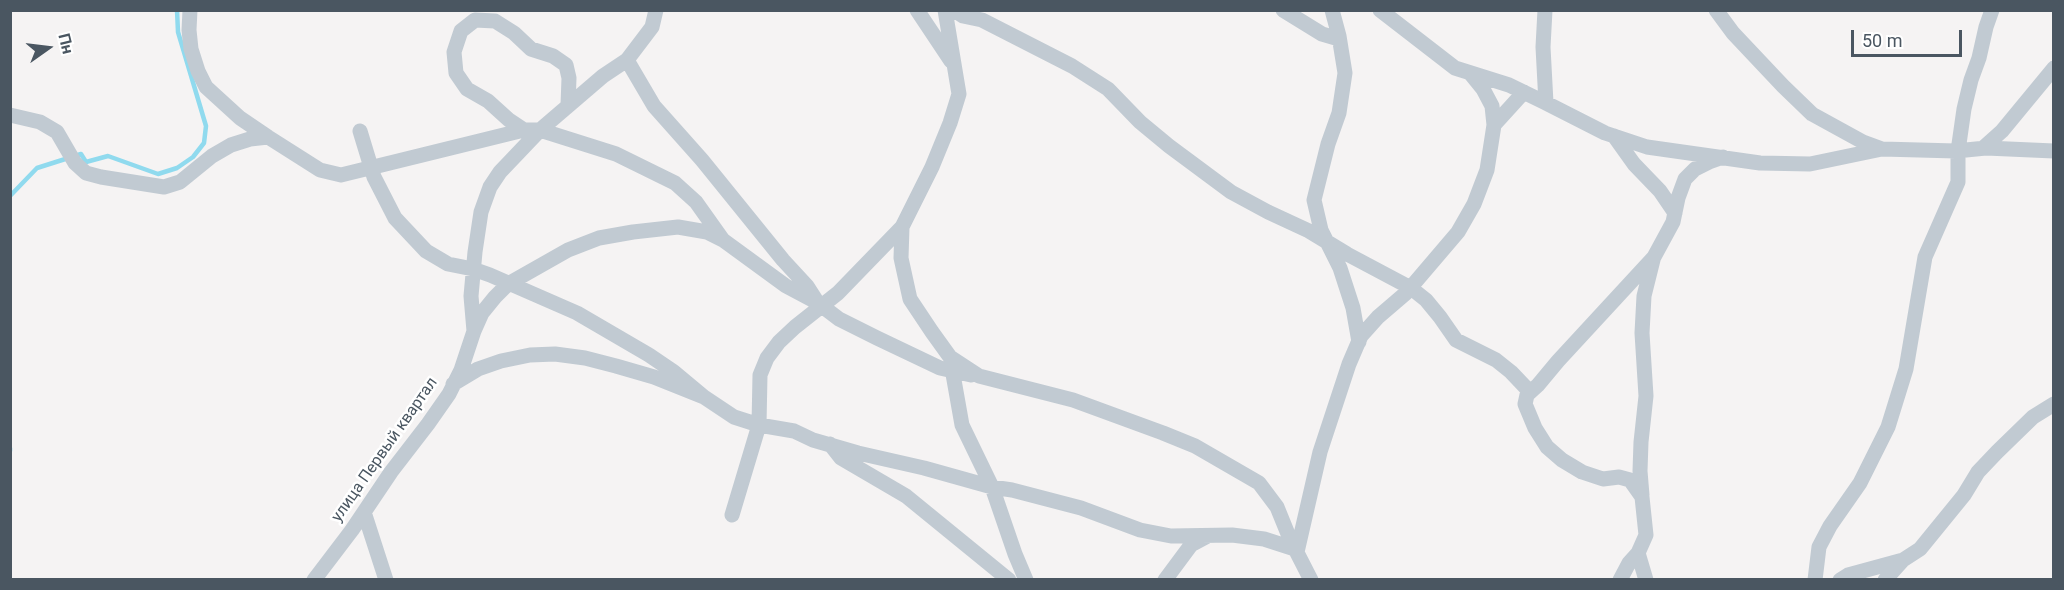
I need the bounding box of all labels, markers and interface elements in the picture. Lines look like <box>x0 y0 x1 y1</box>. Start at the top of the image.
north arrow <box>18 18 78 78</box>
scale bar <box>1854 18 1965 56</box>
text: 50 m <box>1862 30 1902 51</box>
text: Пн <box>54 31 78 56</box>
street label: улица Первый квартал <box>328 374 442 526</box>

